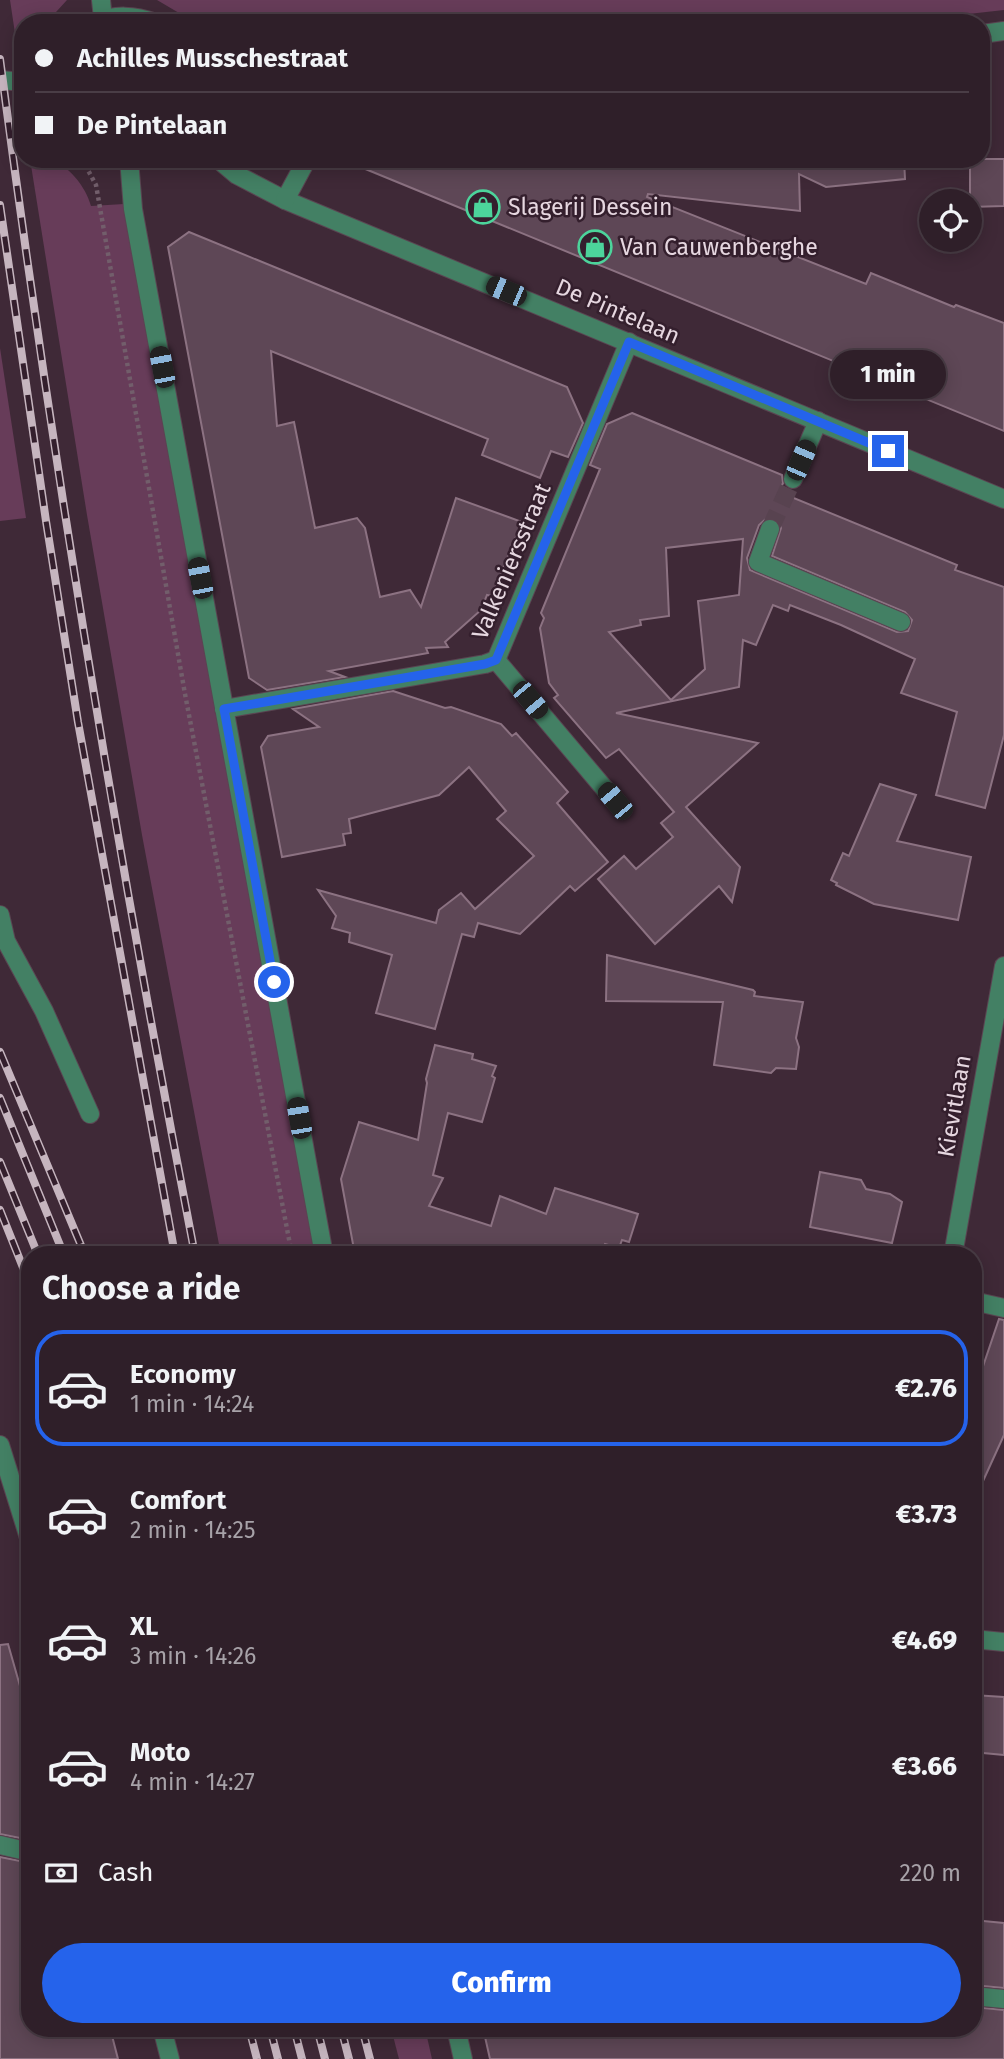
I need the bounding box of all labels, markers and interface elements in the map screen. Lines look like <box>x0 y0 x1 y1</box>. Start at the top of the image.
text: Achilles Musschestraat <box>77 43 348 74</box>
text: De Pintelaan <box>77 110 227 141</box>
shop icon: Slagerij Dessein <box>464 188 502 226</box>
map controls <box>919 189 982 252</box>
button: locate <box>919 189 982 252</box>
place label: Slagerij Dessein <box>508 193 673 221</box>
shop icon: Van Cauwenberghe <box>576 228 614 266</box>
place label: Van Cauwenberghe <box>620 233 818 261</box>
street label: De Pintelaan <box>552 272 684 350</box>
car <box>483 273 530 309</box>
car <box>148 344 177 390</box>
callout: 1 min <box>830 350 946 398</box>
text: 1 min <box>860 360 916 388</box>
route end <box>872 435 904 467</box>
car <box>784 437 819 483</box>
street label: Valkeniersstraat <box>466 478 557 643</box>
car <box>186 555 215 601</box>
car <box>509 677 552 723</box>
car <box>594 778 637 824</box>
route start <box>258 966 290 998</box>
street label: Kievitlaan <box>931 1053 977 1159</box>
car <box>286 1095 313 1141</box>
text: Choose a ride <box>42 1269 240 1307</box>
icon: car <box>46 1357 109 1420</box>
text: Economy <box>130 1359 236 1390</box>
text: €2.76 <box>895 1373 957 1404</box>
text: 1 min · 14:24 <box>130 1390 254 1418</box>
icon: car <box>46 1483 109 1546</box>
text: Comfort <box>130 1485 226 1516</box>
text: €3.73 <box>896 1499 957 1530</box>
text: 2 min · 14:25 <box>130 1516 256 1544</box>
icon: car <box>46 1609 109 1672</box>
text: XL <box>130 1611 158 1642</box>
text: €4.69 <box>892 1625 957 1656</box>
text: 3 min · 14:26 <box>130 1642 256 1670</box>
icon: car <box>46 1735 109 1798</box>
text: Moto <box>130 1737 190 1768</box>
text: €3.66 <box>892 1751 957 1782</box>
text: 4 min · 14:27 <box>130 1768 255 1796</box>
icon: cash <box>42 1854 80 1892</box>
text: Cash <box>98 1857 154 1888</box>
text: 220 m <box>900 1859 961 1887</box>
button: Confirm <box>42 1943 961 2023</box>

